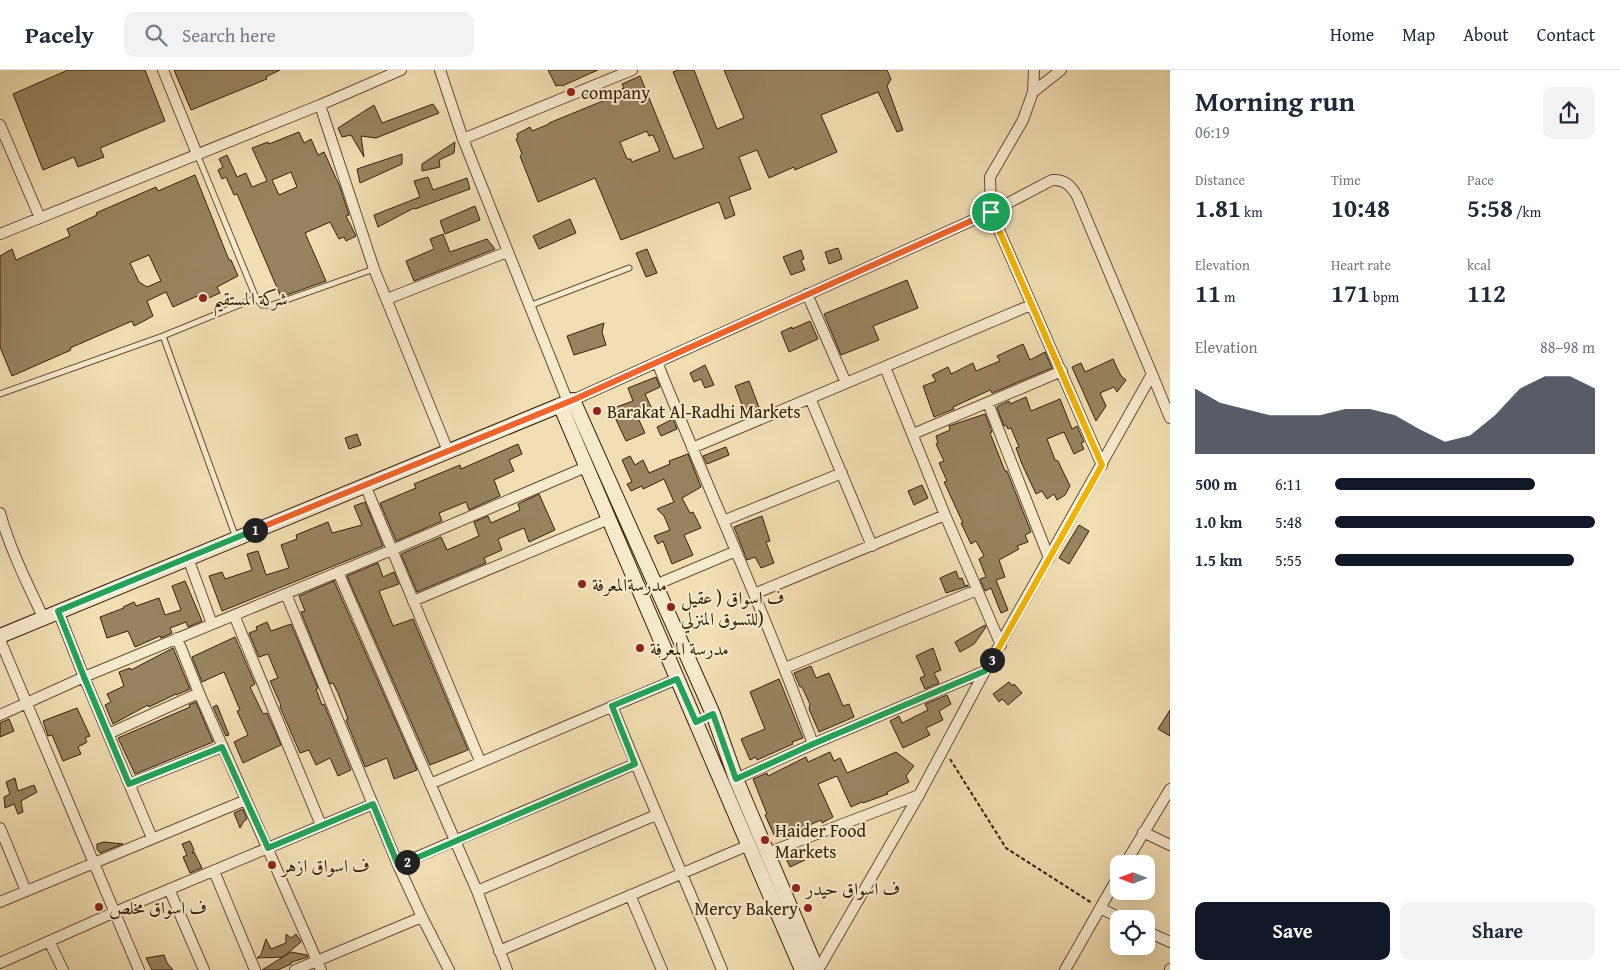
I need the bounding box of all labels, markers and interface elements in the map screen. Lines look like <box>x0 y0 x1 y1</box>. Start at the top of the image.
search box <box>124 12 474 57</box>
text: Pacely <box>25 17 94 52</box>
icon: search <box>142 21 170 49</box>
text: Search here <box>182 21 276 49</box>
text: Home <box>1330 21 1374 48</box>
text: Map <box>1402 21 1435 48</box>
text: About <box>1463 21 1509 48</box>
text: Contact <box>1537 21 1595 48</box>
place label: company <box>581 79 650 106</box>
text: Morning run <box>1195 80 1355 121</box>
marker: company <box>565 86 577 98</box>
button: share <box>1543 87 1595 139</box>
text: 06:19 <box>1195 120 1230 144</box>
text: Distance <box>1195 170 1245 190</box>
text: Time <box>1331 170 1361 190</box>
text: Pace <box>1467 170 1494 190</box>
text: 1.81 <box>1195 190 1241 226</box>
text: 10:48 <box>1331 190 1390 226</box>
text: 5:58 <box>1467 190 1513 226</box>
pin <box>970 191 1012 233</box>
icon: arrive <box>977 198 1005 226</box>
text: km <box>1241 202 1263 222</box>
text: /km <box>1513 202 1541 222</box>
text: Elevation <box>1195 255 1250 275</box>
text: Heart rate <box>1331 255 1391 275</box>
text: kcal <box>1467 255 1491 275</box>
text: 11 <box>1195 275 1221 311</box>
text: 171 <box>1331 275 1370 311</box>
text: 112 <box>1467 275 1506 311</box>
place label: شركة المستقيم <box>213 285 288 317</box>
text: m <box>1221 287 1235 307</box>
text: bpm <box>1370 287 1399 307</box>
marker: شركة المستقيم <box>197 292 209 304</box>
text: Elevation <box>1195 335 1258 359</box>
text: 88–98 m <box>1540 335 1595 359</box>
place label: Barakat Al-Radhi Markets <box>607 398 801 425</box>
marker: Barakat Al-Radhi Markets <box>591 405 603 417</box>
text: 500 m <box>1195 472 1237 496</box>
text: 6:11 <box>1275 472 1302 496</box>
text: 1.0 km <box>1195 510 1242 534</box>
text: 5:48 <box>1275 510 1302 534</box>
pin: 1 <box>242 518 268 542</box>
text: 1 <box>252 520 259 540</box>
text: 1.5 km <box>1195 548 1242 572</box>
text: 5:55 <box>1275 548 1302 572</box>
place label: مدرسةالمعرفة <box>592 571 667 598</box>
marker: مدرسةالمعرفة <box>576 578 588 590</box>
place label: ف اسواق ( عقيل للتسوق المنزلي) <box>681 584 784 634</box>
marker: ف اسواق ( عقيل للتسوق المنزلي) <box>665 601 677 613</box>
place label: مدرسة المعرفة <box>650 635 729 662</box>
marker: مدرسة المعرفة <box>634 642 646 654</box>
pin: 3 <box>980 648 1004 672</box>
text: 3 <box>989 650 996 670</box>
place label: Haider Food Markets <box>775 817 866 865</box>
marker: Haider Food Markets <box>759 834 771 846</box>
pin: 2 <box>394 850 420 874</box>
place label: ف اسواق ازهر <box>280 852 370 879</box>
text: 2 <box>404 852 411 872</box>
north arrow <box>1110 855 1155 900</box>
map controls <box>1110 855 1155 955</box>
marker: ف اسواق ازهر <box>266 859 278 871</box>
place label: ف اسواق حيدر <box>804 875 900 902</box>
marker: ف اسواق حيدر <box>790 882 802 894</box>
place label: ف اسواق مخلص <box>109 894 207 921</box>
place label: Mercy Bakery <box>694 895 798 922</box>
marker: ف اسواق مخلص <box>93 901 105 913</box>
marker: Mercy Bakery <box>802 902 814 914</box>
button: Save <box>1195 902 1390 960</box>
button: Share <box>1400 902 1595 960</box>
button: locate <box>1110 910 1155 955</box>

